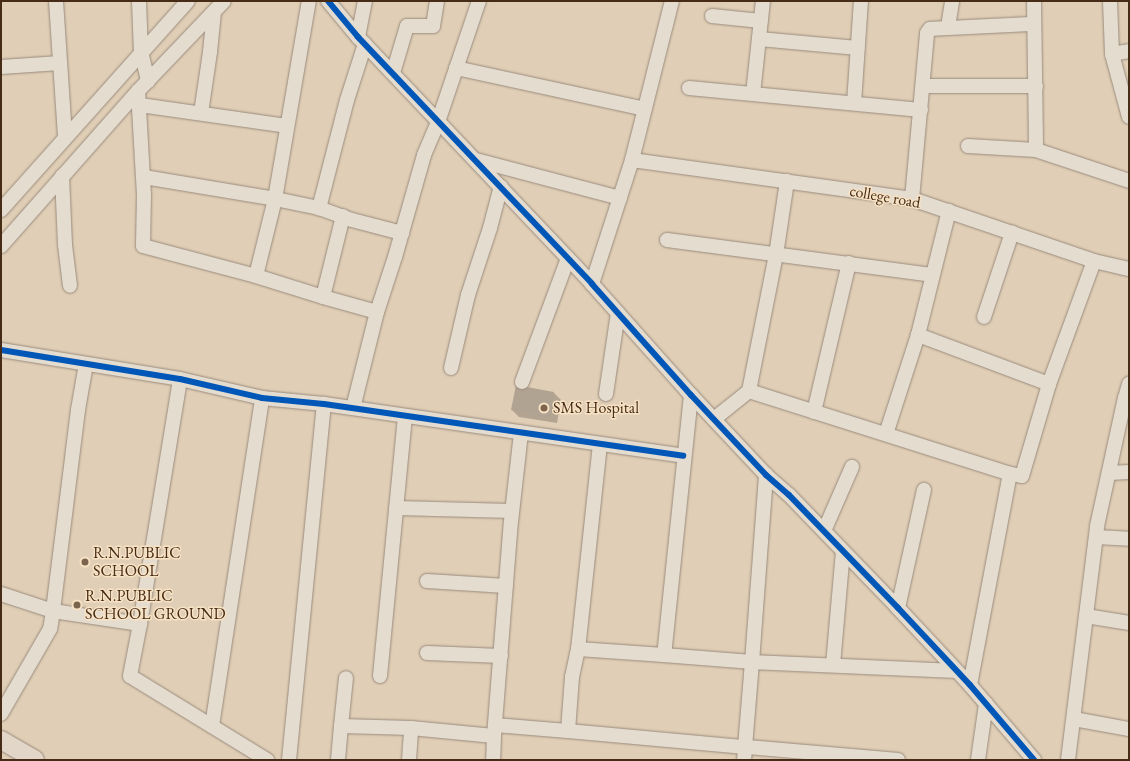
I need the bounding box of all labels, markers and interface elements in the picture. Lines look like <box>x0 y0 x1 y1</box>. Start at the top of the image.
street label: college road <box>848 181 922 213</box>
place label: SMS Hospital <box>553 398 639 418</box>
marker: SMS Hospital <box>538 402 550 414</box>
place label: R.N.PUBLIC SCHOOL <box>93 543 181 581</box>
marker: R.N.PUBLIC SCHOOL <box>80 557 90 567</box>
place label: R.N.PUBLIC SCHOOL GROUND <box>85 586 226 624</box>
marker: R.N.PUBLIC SCHOOL GROUND <box>72 600 82 610</box>

